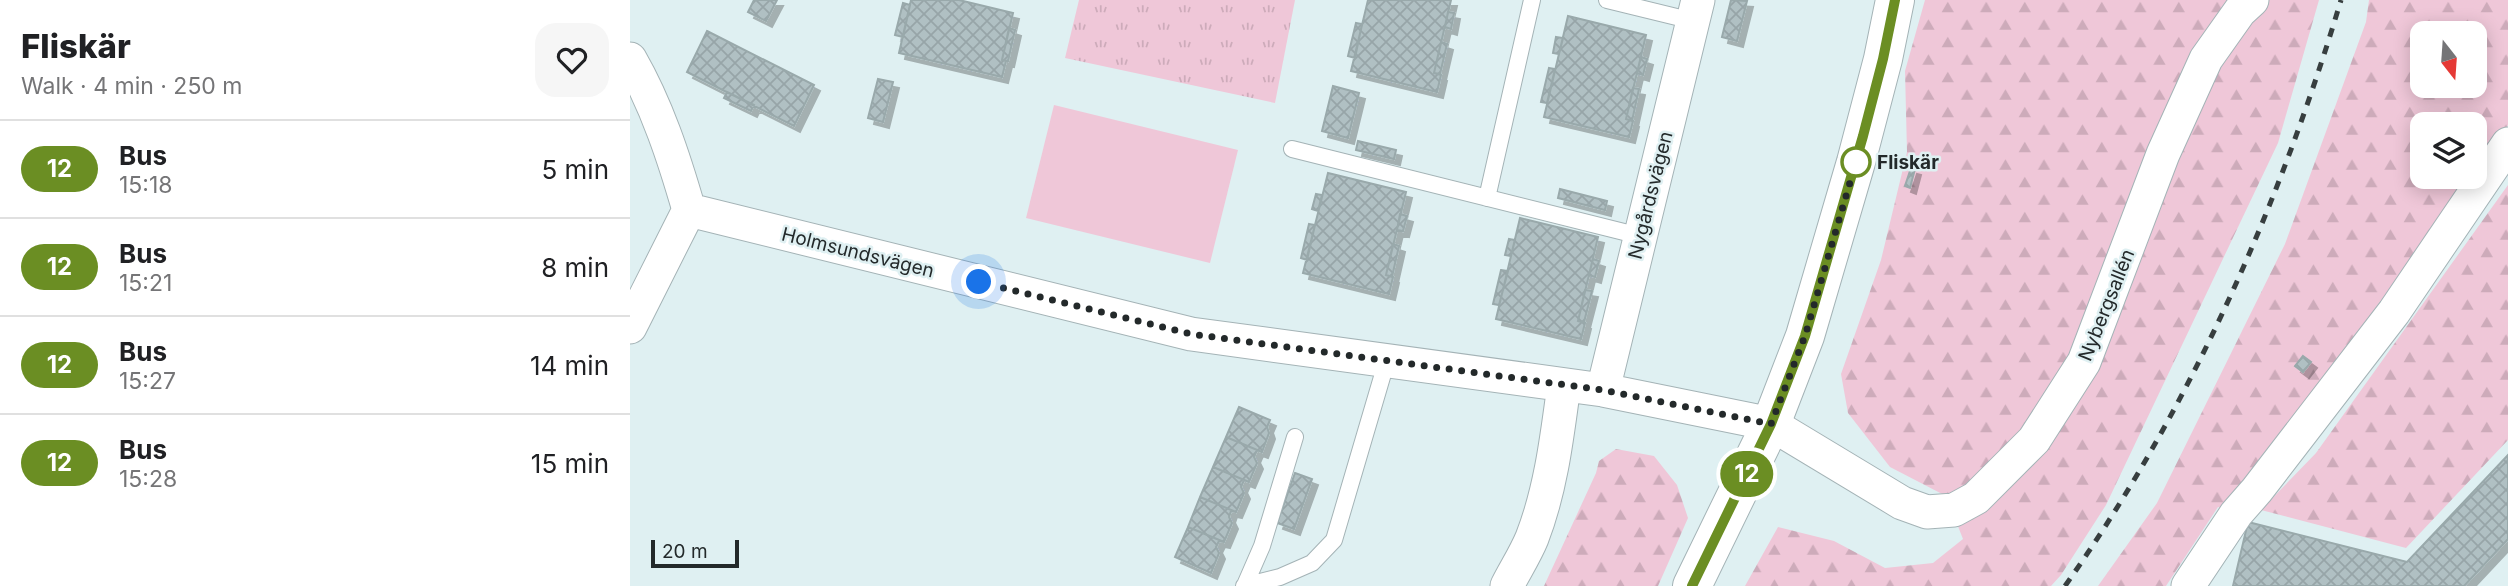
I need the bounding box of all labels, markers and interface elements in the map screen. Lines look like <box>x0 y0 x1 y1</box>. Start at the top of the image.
north arrow <box>2410 21 2487 98</box>
map controls <box>2410 21 2487 189</box>
button: heart <box>535 23 609 97</box>
text: Fliskär <box>21 26 131 66</box>
text: Walk · 4 min · 250 m <box>21 72 243 100</box>
button: layers <box>2410 112 2487 189</box>
street label: Nygårdsvägen <box>1624 129 1677 261</box>
text: Bus <box>119 140 167 171</box>
marker: Fliskär <box>1841 147 1871 177</box>
place label: Fliskär <box>1877 151 1939 174</box>
text: 12 <box>47 154 72 183</box>
text: 5 min <box>541 154 609 185</box>
text: 15:18 <box>119 171 173 199</box>
street label: Holmsundsvägen <box>779 222 936 283</box>
text: Bus <box>119 238 167 269</box>
street label: Nybergsallén <box>2074 246 2139 364</box>
text: 12 <box>47 252 72 281</box>
text: 8 min <box>541 252 609 283</box>
your location <box>961 264 996 299</box>
text: 15:21 <box>119 269 172 297</box>
text: Bus <box>119 336 167 367</box>
text: 12 <box>47 350 72 379</box>
text: 14 min <box>530 350 609 381</box>
text: 15:27 <box>119 367 176 395</box>
text: Bus <box>119 434 167 465</box>
text: 12 <box>47 448 72 477</box>
text: 15 min <box>531 448 609 479</box>
line badge: 12 <box>1716 451 1778 497</box>
text: 12 <box>1734 459 1760 488</box>
text: 15:28 <box>119 465 177 493</box>
scale bar <box>651 537 738 569</box>
text: 20 m <box>662 540 708 563</box>

